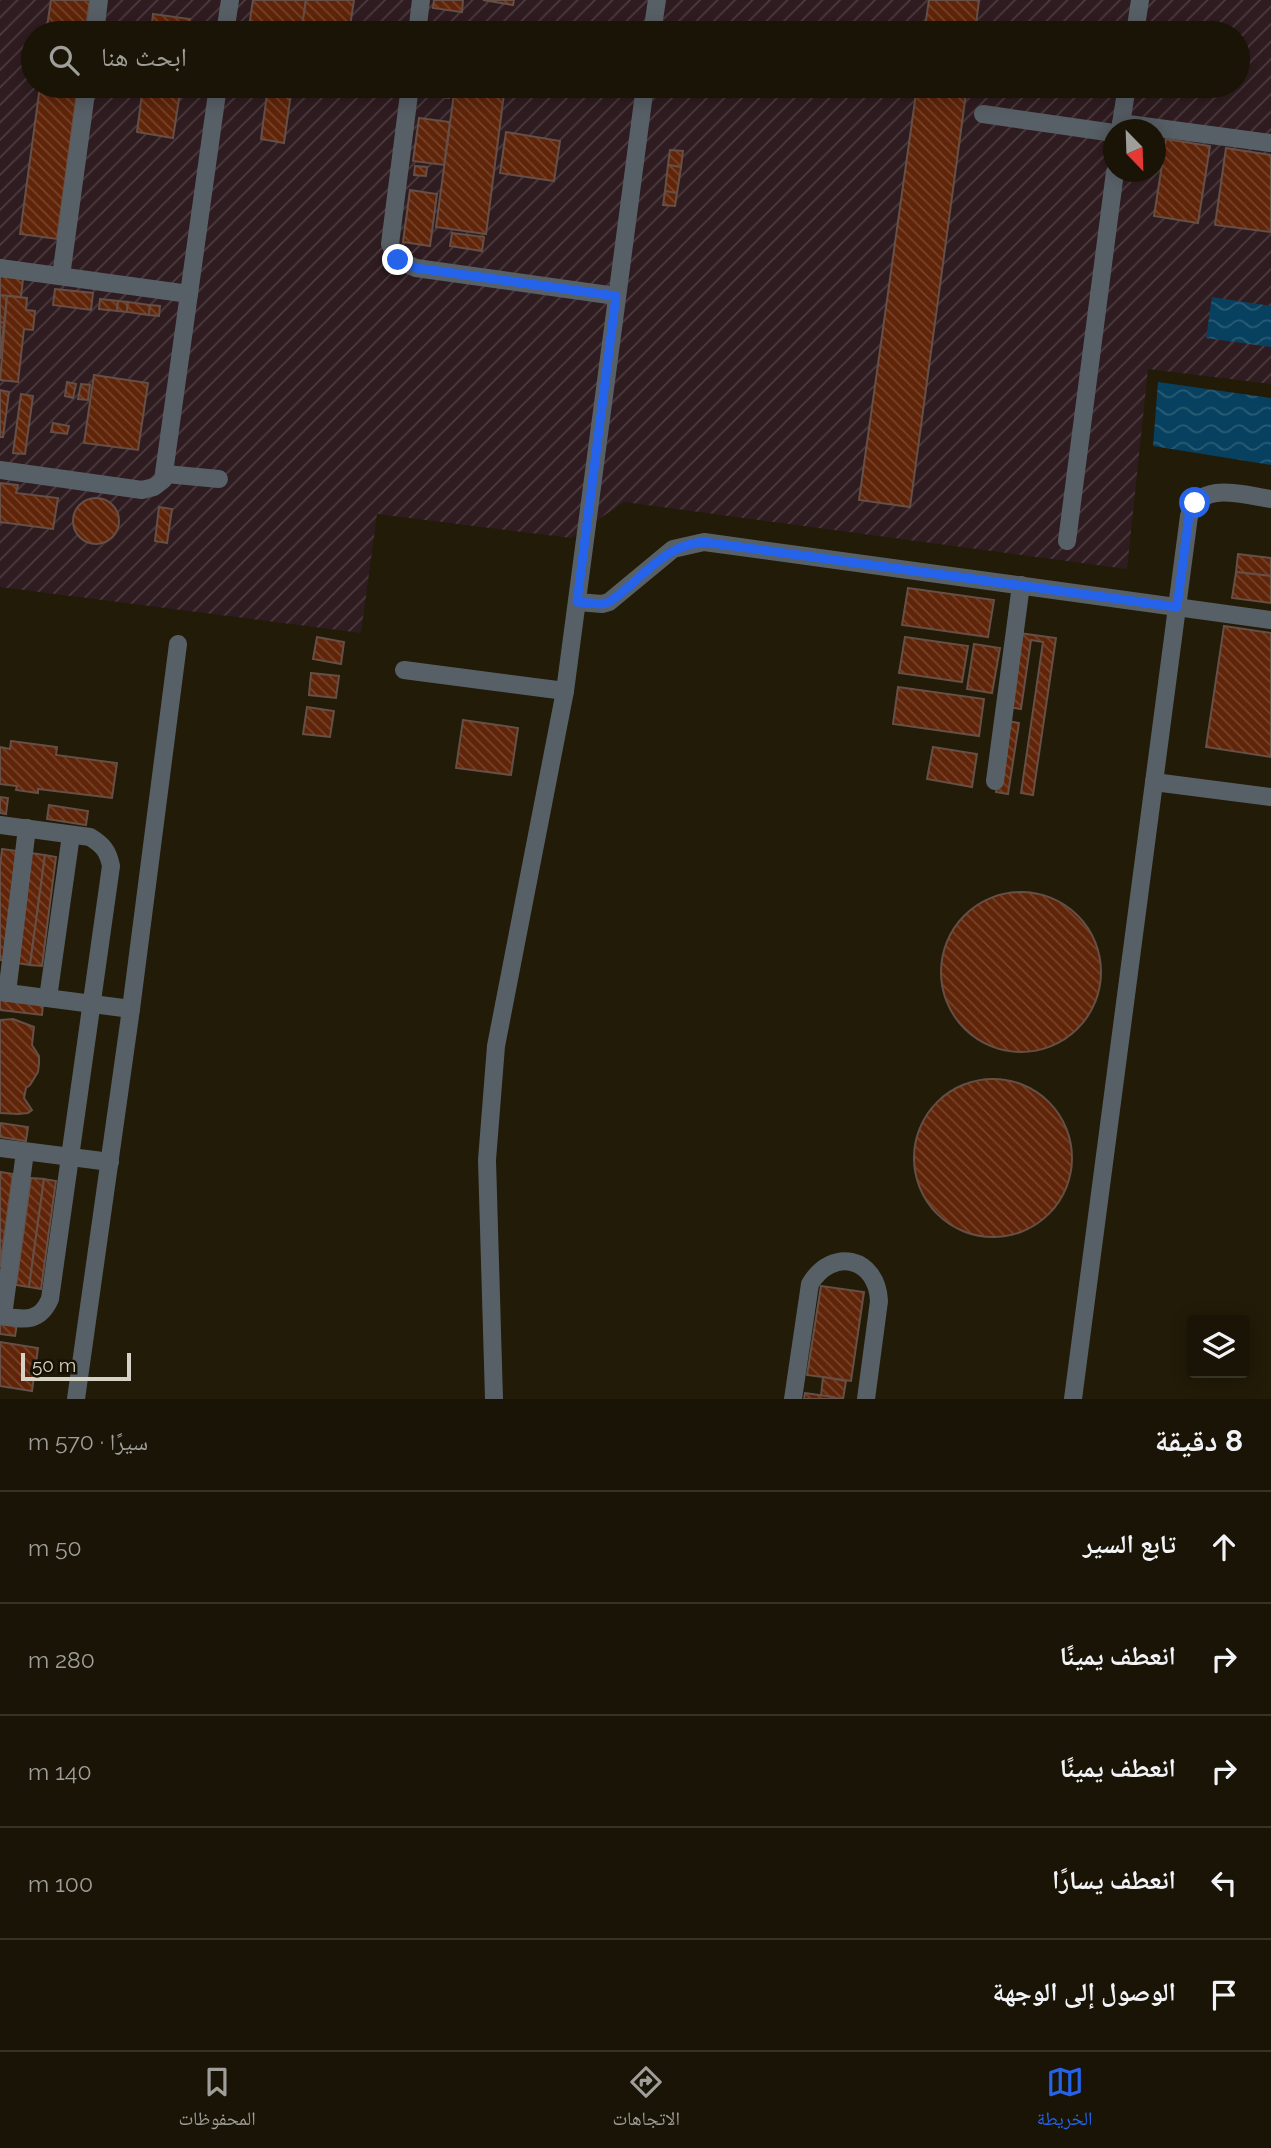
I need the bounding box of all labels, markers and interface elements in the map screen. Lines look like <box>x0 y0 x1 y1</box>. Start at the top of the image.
search box <box>21 21 1250 98</box>
icon: search <box>45 41 83 79</box>
text: ابحث هنا <box>101 42 187 72</box>
north arrow <box>1103 119 1166 182</box>
route end <box>382 244 413 275</box>
route start <box>1179 487 1210 518</box>
map controls <box>1187 1315 1250 1378</box>
button: layers <box>1187 1315 1250 1378</box>
scale bar <box>21 1350 131 1382</box>
text: 50 m <box>32 1354 76 1376</box>
text: 8 دقيقة <box>1155 1423 1243 1458</box>
text: سيرًا · 570 m <box>28 1428 148 1455</box>
icon: ahead <box>1205 1528 1243 1566</box>
text: تابع السير <box>1083 1529 1176 1559</box>
text: 50 m <box>28 1534 82 1561</box>
icon: right <box>1205 1640 1243 1678</box>
text: انعطف يمينًا <box>1059 1641 1176 1671</box>
text: 280 m <box>28 1646 95 1673</box>
icon: right <box>1205 1752 1243 1790</box>
text: انعطف يمينًا <box>1059 1753 1176 1783</box>
text: 140 m <box>28 1758 92 1785</box>
icon: left <box>1205 1864 1243 1902</box>
text: انعطف يسارًا <box>1052 1865 1176 1895</box>
text: 100 m <box>28 1870 93 1897</box>
icon: arrive <box>1205 1976 1243 2014</box>
text: الوصول إلى الوجهة <box>993 1977 1176 2007</box>
tab: المحفوظات <box>178 2063 256 2137</box>
tab: الاتجاهات <box>612 2063 680 2137</box>
tab: الخريطة <box>1037 2063 1093 2137</box>

